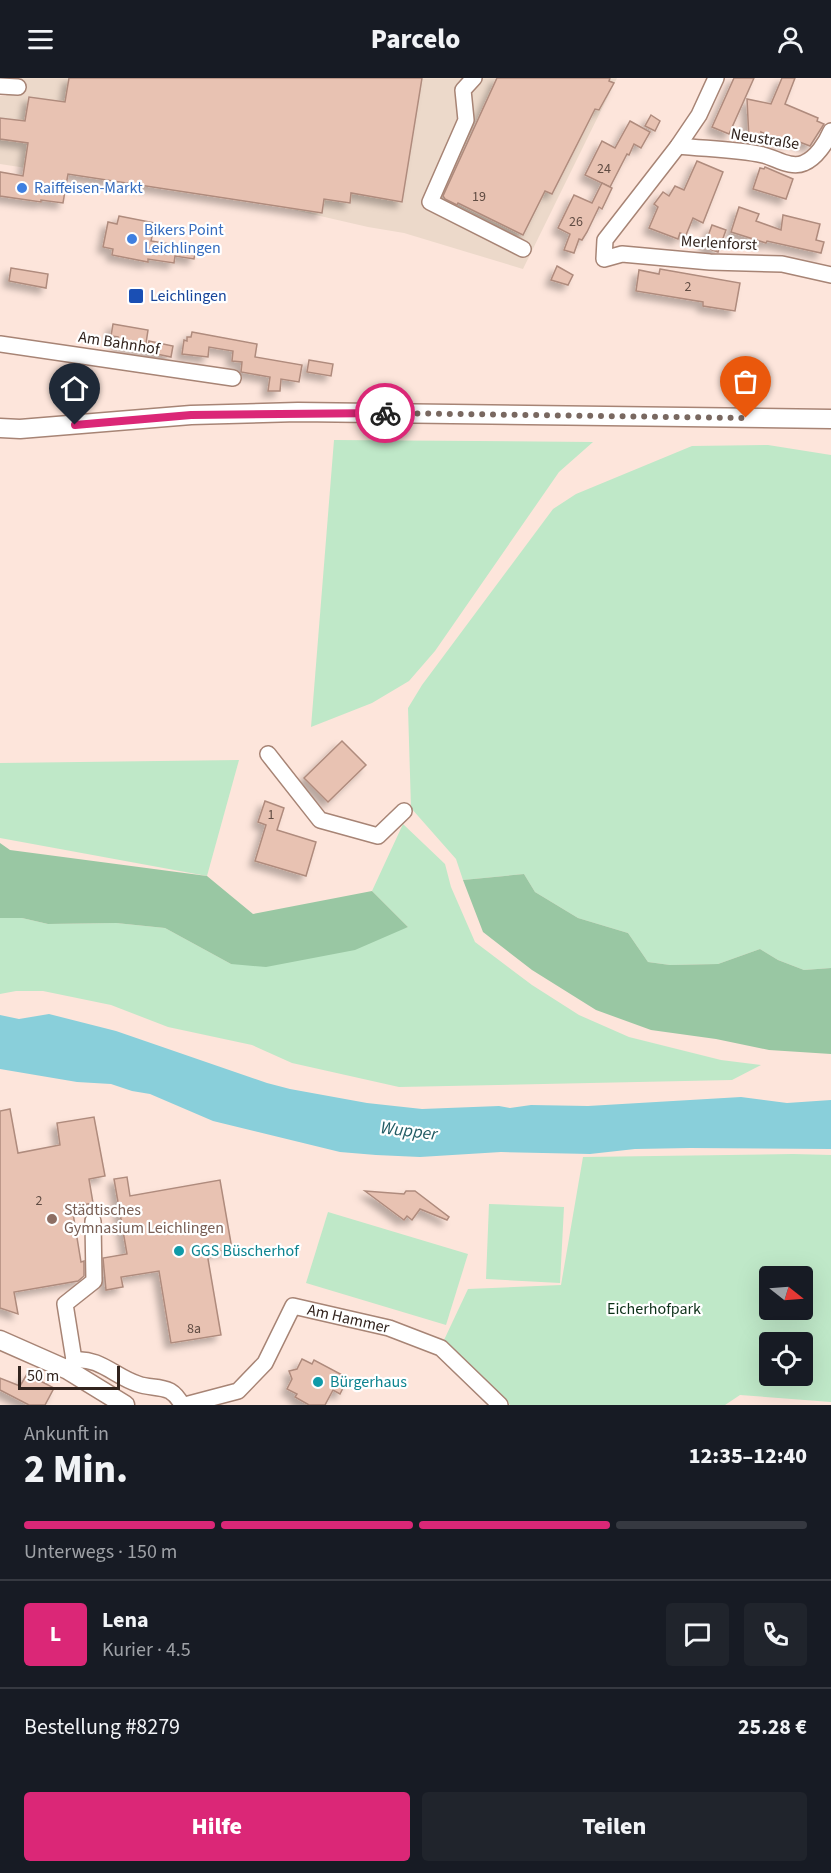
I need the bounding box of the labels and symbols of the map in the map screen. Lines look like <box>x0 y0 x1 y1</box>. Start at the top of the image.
street label: Neustraße <box>729 123 801 155</box>
house number: 24 <box>597 159 611 179</box>
place label: Raiffeisen-Markt <box>34 177 143 199</box>
marker: Raiffeisen-Markt <box>15 181 29 195</box>
house number: 19 <box>472 187 486 207</box>
house number: 26 <box>569 212 583 232</box>
place label: Bikers Point Leichlingen <box>144 219 224 259</box>
street label: Merlenforst <box>680 230 758 256</box>
marker: Bikers Point Leichlingen <box>125 232 139 246</box>
house number: 2 <box>685 277 692 297</box>
place label: Leichlingen <box>150 285 227 307</box>
marker: Leichlingen <box>127 287 145 305</box>
street label: Am Bahnhof <box>77 326 163 360</box>
pin <box>720 356 771 418</box>
pin <box>49 363 100 425</box>
courier <box>355 383 415 443</box>
house number: 1 <box>268 805 275 825</box>
water label: Wupper <box>379 1115 440 1147</box>
house number: 2 <box>36 1191 43 1211</box>
place label: Städtisches Gymnasium Leichlingen <box>64 1199 224 1239</box>
marker: Städtisches Gymnasium Leichlingen <box>45 1212 59 1226</box>
place label: GGS Büscherhof <box>191 1240 300 1262</box>
marker: GGS Büscherhof <box>172 1244 186 1258</box>
north arrow <box>759 1266 813 1320</box>
park label: Eicherhofpark <box>607 1298 701 1320</box>
street label: Am Hammer <box>305 1299 392 1339</box>
house number: 8a <box>187 1319 201 1339</box>
scale bar <box>18 1363 120 1390</box>
place label: Bürgerhaus <box>330 1371 407 1393</box>
marker: Bürgerhaus <box>311 1375 325 1389</box>

